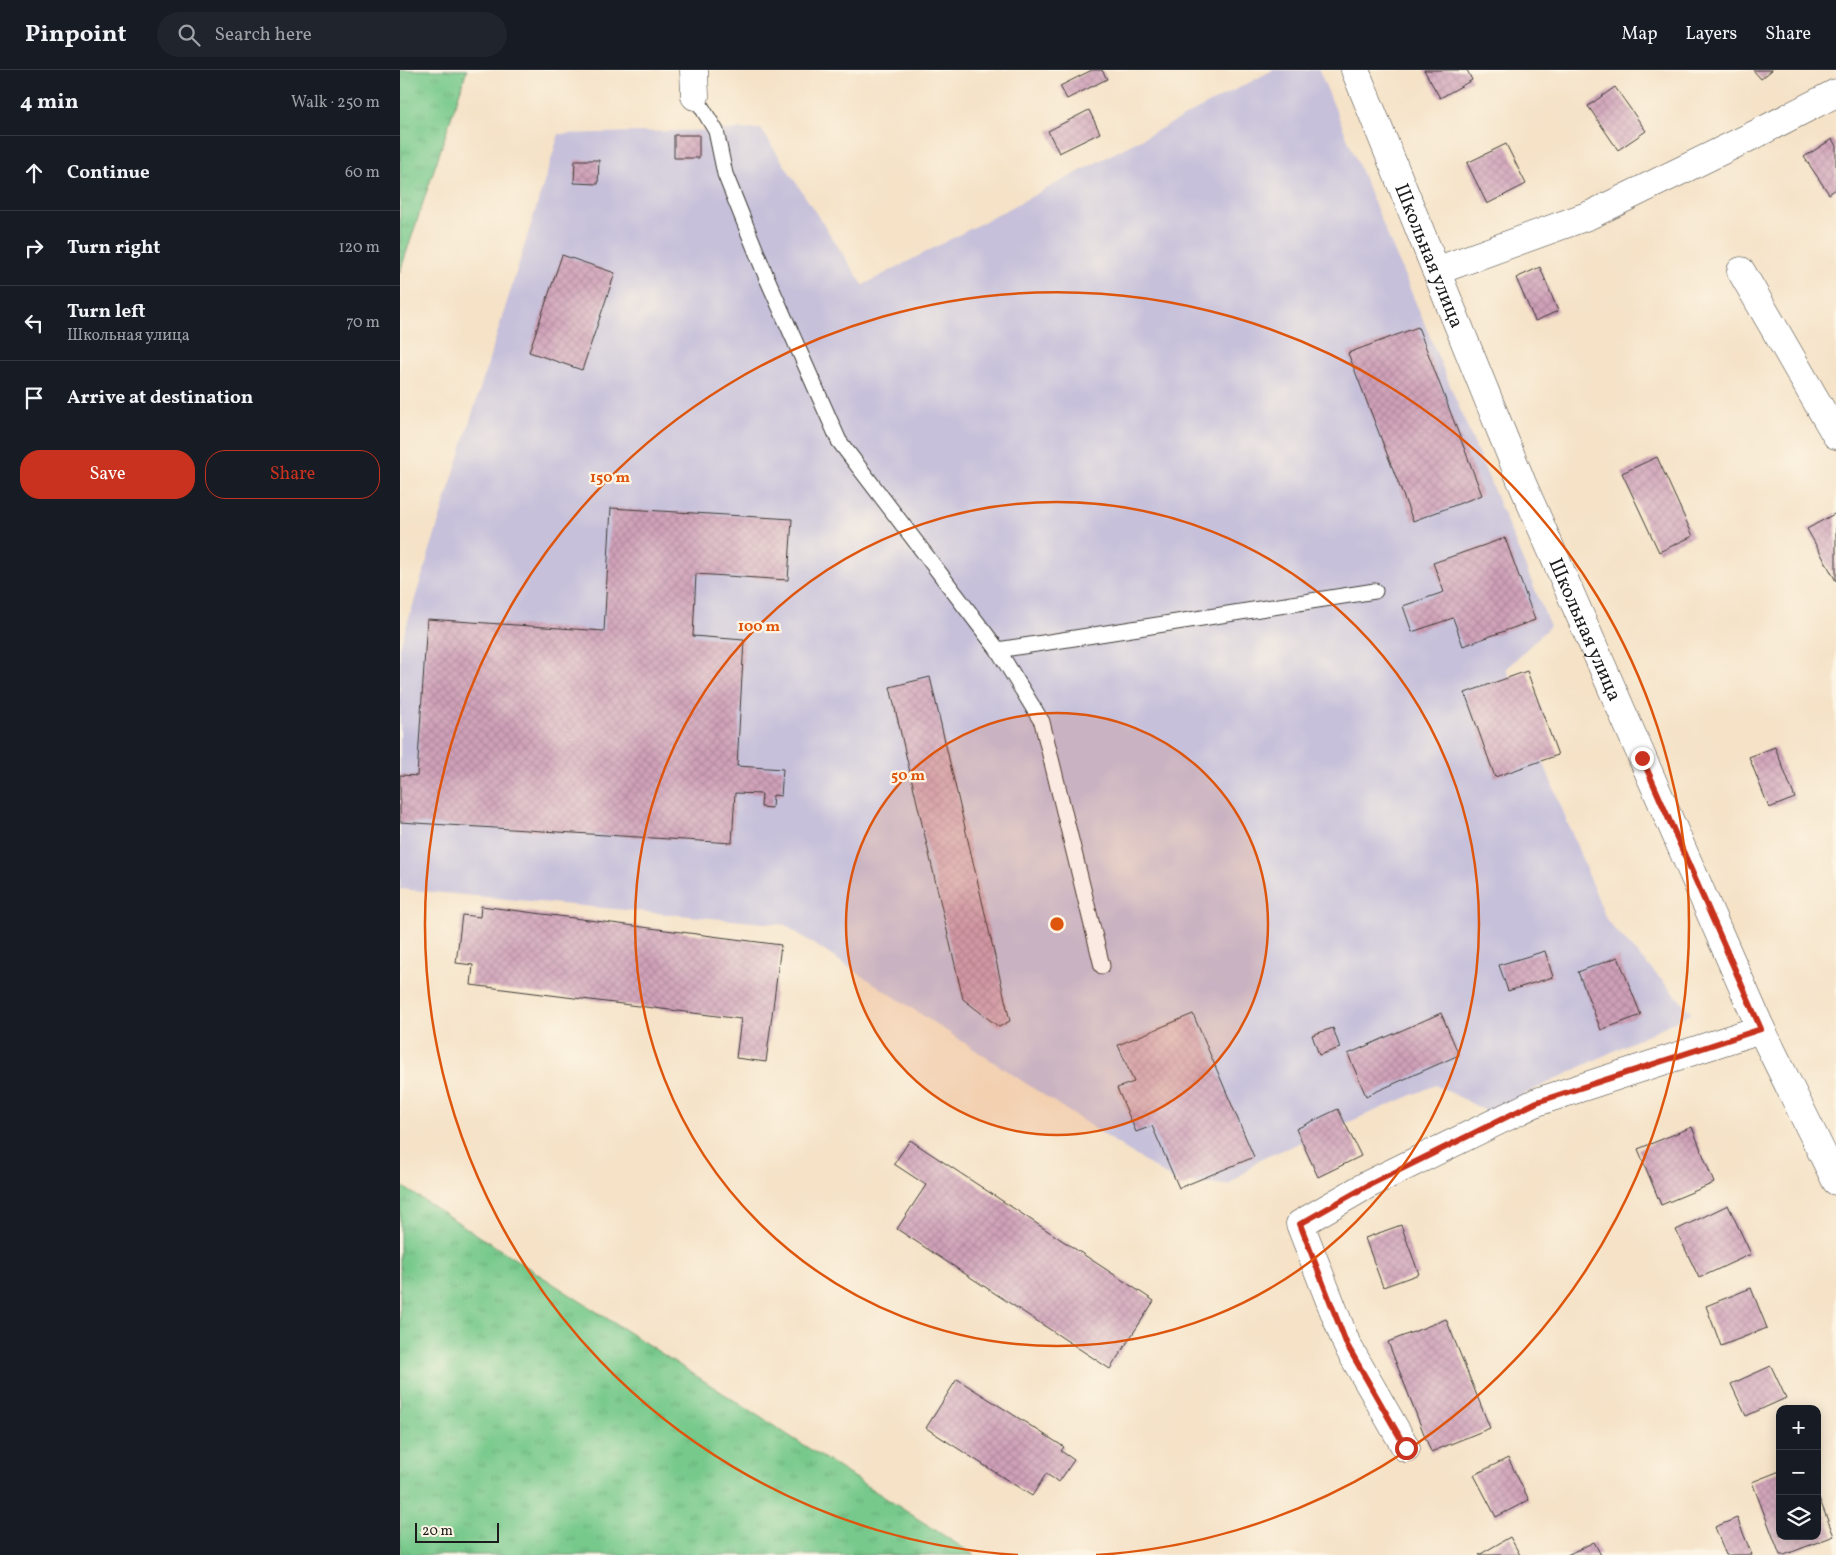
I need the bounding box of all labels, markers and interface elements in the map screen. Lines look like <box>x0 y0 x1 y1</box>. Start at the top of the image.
search box <box>157 12 507 57</box>
text: Pinpoint <box>25 18 127 52</box>
icon: search <box>175 21 203 49</box>
text: Search here <box>215 22 312 48</box>
text: Map <box>1621 22 1657 47</box>
text: Layers <box>1685 22 1737 47</box>
text: Share <box>1765 22 1811 47</box>
text: 4 min <box>20 88 79 117</box>
text: Walk · 250 m <box>291 92 380 114</box>
icon: ahead <box>20 159 48 187</box>
text: Continue <box>67 160 150 186</box>
text: 60 m <box>345 162 380 184</box>
street label: Школьная улица <box>1386 180 1470 333</box>
icon: right <box>20 234 48 262</box>
text: Turn right <box>67 235 160 261</box>
text: 120 m <box>338 237 380 259</box>
text: Turn left <box>67 299 146 325</box>
icon: left <box>20 309 48 337</box>
text: 70 m <box>346 312 380 334</box>
text: Школьная улица <box>67 325 190 347</box>
icon: arrive <box>20 384 48 412</box>
text: Arrive at destination <box>67 385 253 411</box>
button: Save <box>20 450 195 499</box>
button: Share <box>205 450 380 499</box>
text: 150 m <box>590 468 630 489</box>
street label: Школьная улица <box>1541 554 1628 706</box>
text: 100 m <box>738 617 781 638</box>
route end <box>1631 747 1654 770</box>
text: 50 m <box>891 766 925 787</box>
centre of rings <box>1048 915 1066 933</box>
map controls <box>1776 1405 1821 1540</box>
button: + <box>1776 1405 1821 1450</box>
route start <box>1395 1437 1418 1460</box>
button: − <box>1776 1450 1821 1495</box>
button: layers <box>1776 1495 1821 1540</box>
scale bar <box>415 1520 499 1543</box>
text: 20 m <box>422 1522 453 1541</box>

